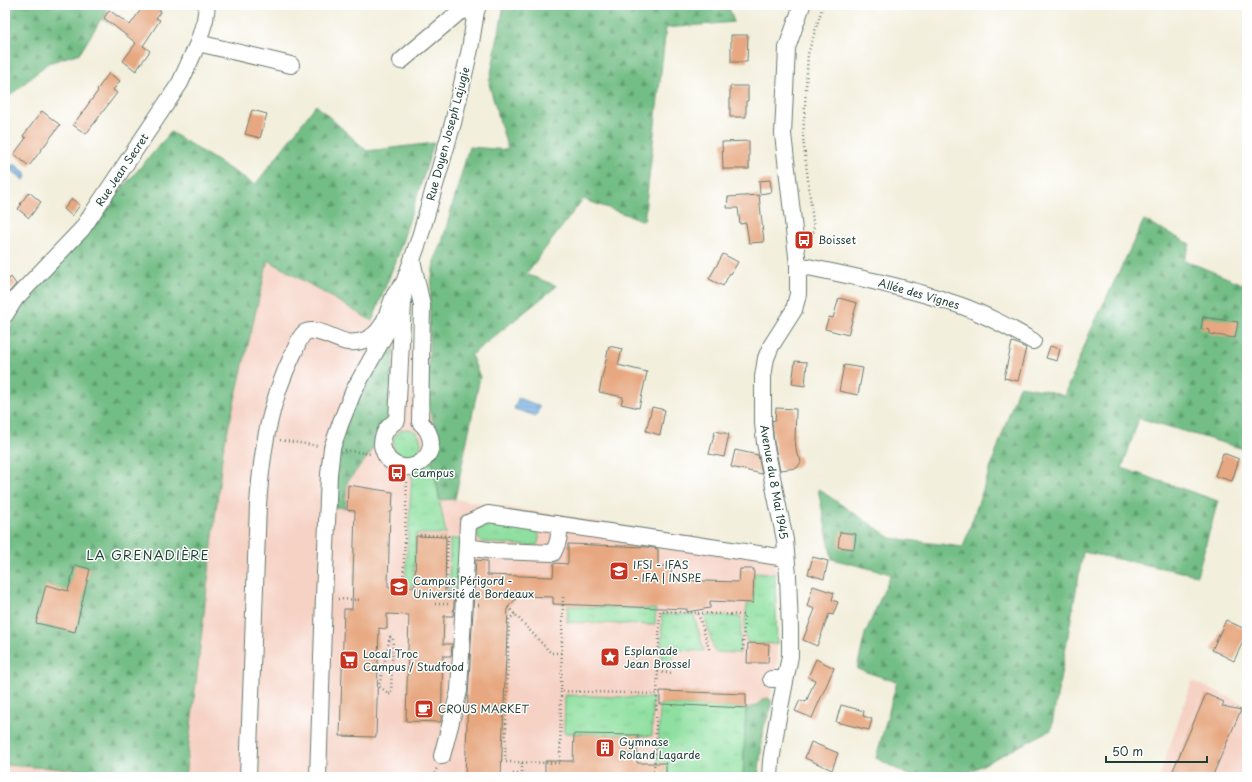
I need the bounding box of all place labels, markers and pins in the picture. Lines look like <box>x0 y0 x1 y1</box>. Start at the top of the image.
bus stop icon: Boisset <box>793 229 815 251</box>
place label: Boisset <box>818 231 856 248</box>
bus stop icon: Campus <box>386 462 408 484</box>
place label: Campus <box>411 464 454 481</box>
place label: IFSI - IFAS - IFA | INSPE <box>633 556 702 586</box>
school or university icon: IFSI - IFAS - IFA | INSPE <box>608 560 630 582</box>
place label: Campus Périgord - Université de Bordeaux <box>413 572 534 602</box>
school or university icon: Campus Périgord - Université de Bordeaux <box>388 576 410 598</box>
place label: Esplanade Jean Brossel <box>624 642 691 672</box>
place label: Local Troc Campus / Studfood <box>363 645 464 675</box>
place icon: Esplanade Jean Brossel <box>599 646 621 668</box>
supermarket icon: Local Troc Campus / Studfood <box>338 649 360 671</box>
cafe icon: CROUS MARKET <box>413 698 435 720</box>
place label: CROUS MARKET <box>438 700 529 717</box>
place label: Gymnase Roland Lagarde <box>619 733 700 763</box>
building icon: Gymnase Roland Lagarde <box>594 737 616 759</box>

